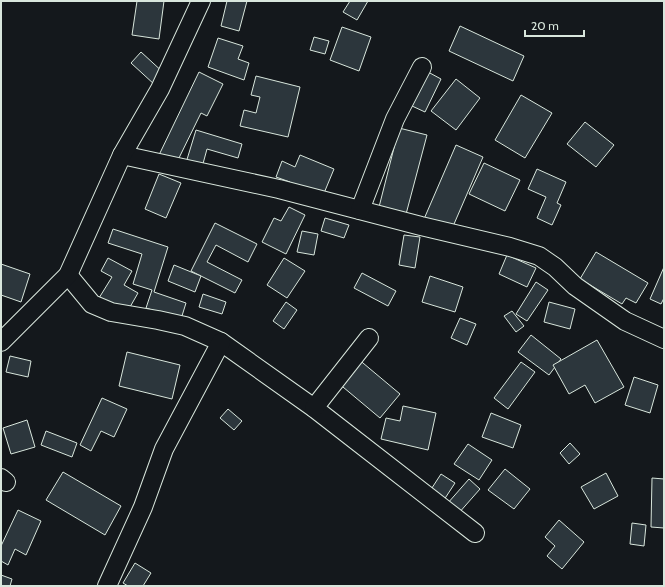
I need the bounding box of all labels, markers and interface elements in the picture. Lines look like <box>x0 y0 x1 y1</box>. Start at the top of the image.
scale bar <box>525 12 584 38</box>
text: 20 m <box>531 18 559 33</box>

